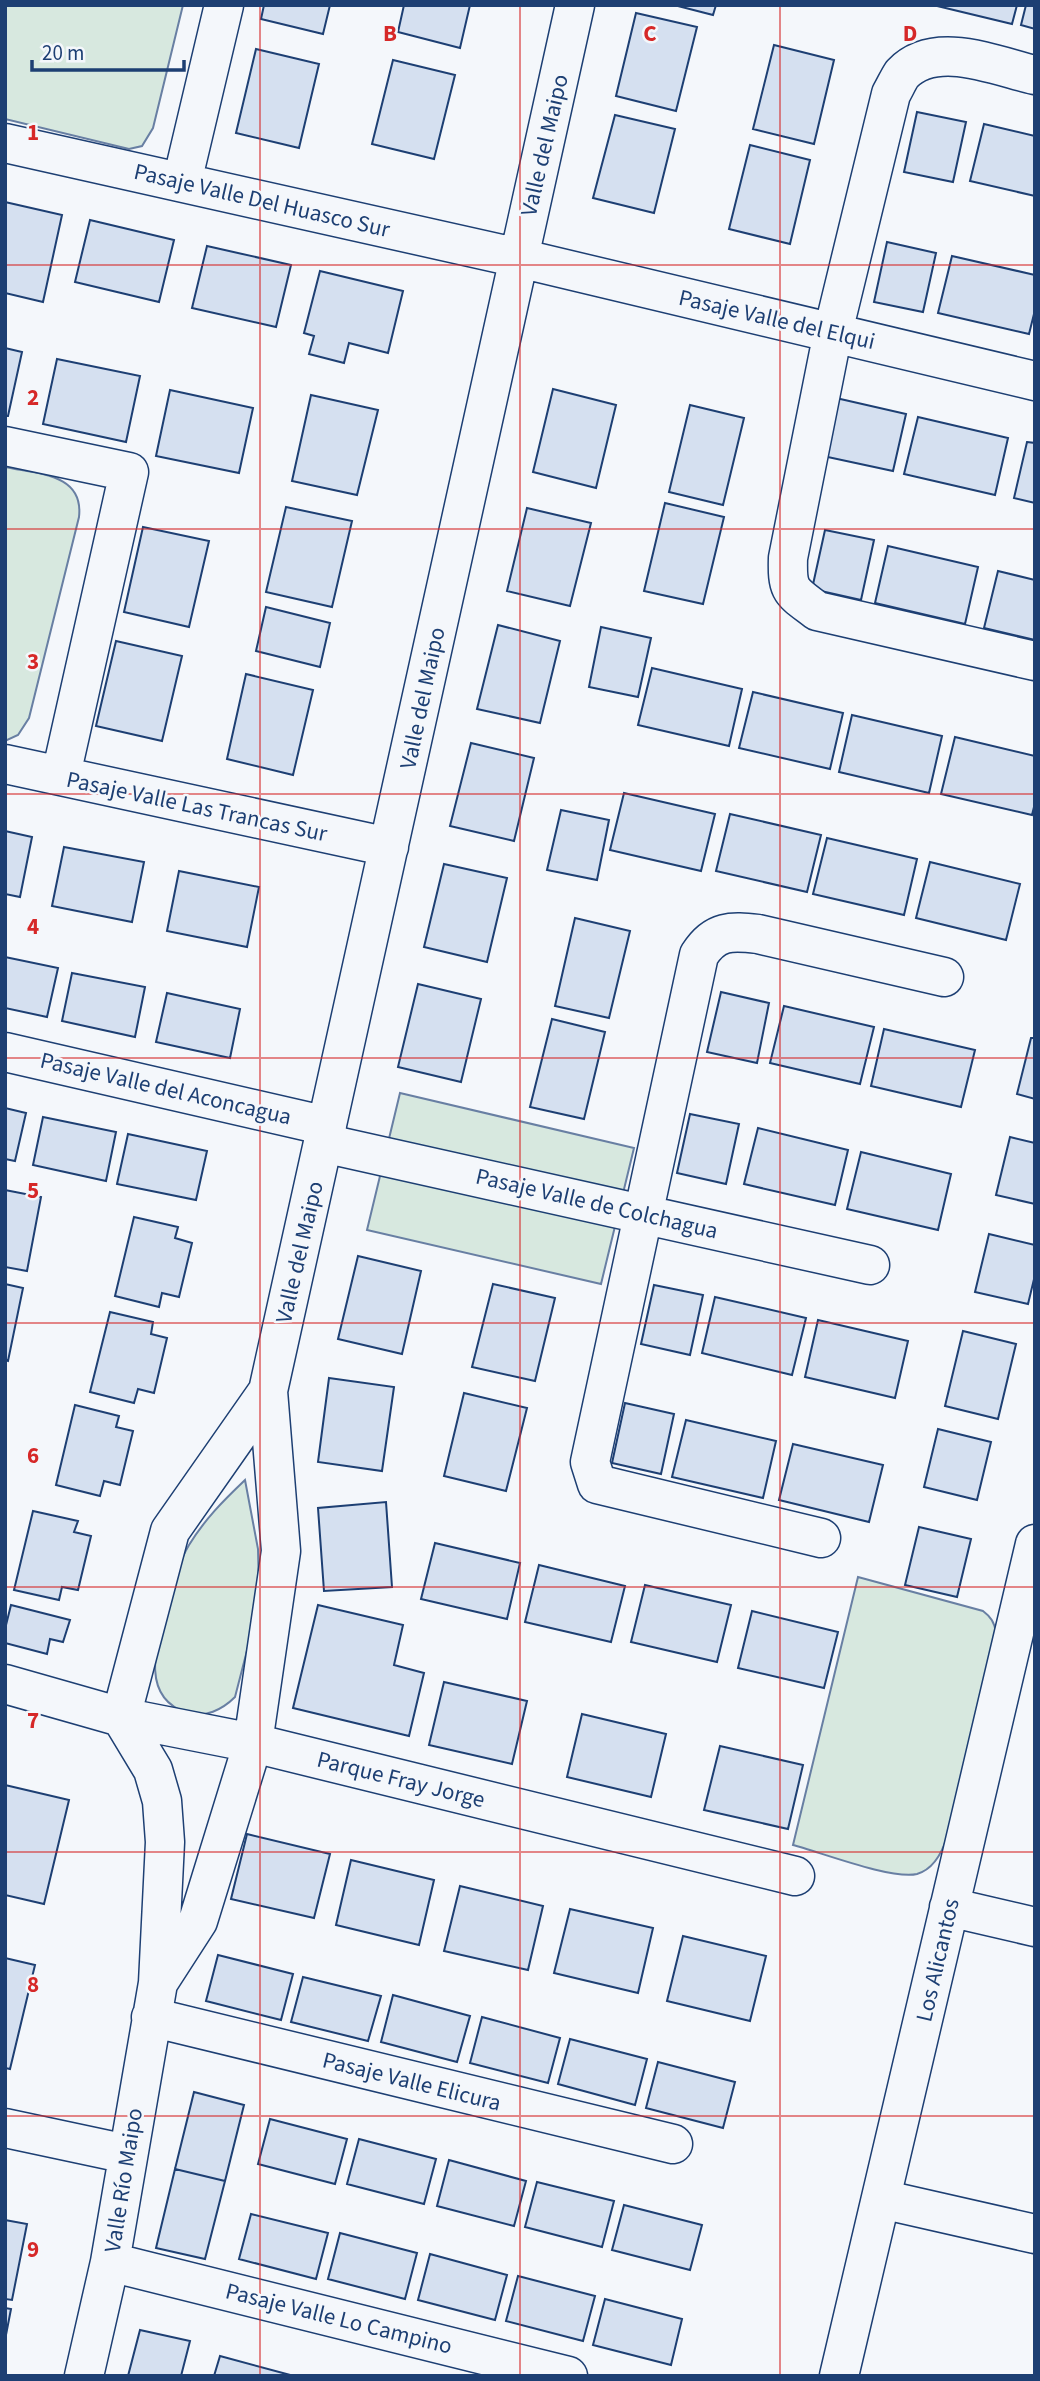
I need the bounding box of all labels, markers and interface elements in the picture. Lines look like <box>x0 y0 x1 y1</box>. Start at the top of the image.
text: B <box>383 17 397 50</box>
text: C <box>643 17 657 50</box>
text: D <box>903 17 917 50</box>
scale bar <box>32 28 184 72</box>
text: 20 m <box>42 38 84 68</box>
street label: Valle del Maipo <box>512 71 577 219</box>
text: 1 <box>27 116 39 149</box>
street label: Pasaje Valle Del Huasco Sur <box>131 155 394 246</box>
street label: Pasaje Valle del Elqui <box>675 281 878 358</box>
text: 2 <box>27 381 39 414</box>
street label: Valle del Maipo <box>391 624 454 772</box>
text: 3 <box>27 645 39 678</box>
street label: Pasaje Valle Las Trancas Sur <box>63 763 331 850</box>
text: 4 <box>27 910 39 943</box>
street label: Pasaje Valle del Aconcagua <box>37 1044 295 1133</box>
street label: Pasaje Valle de Colchagua <box>472 1160 721 1247</box>
text: 5 <box>27 1174 39 1207</box>
street label: Valle del Maipo <box>267 1178 332 1326</box>
text: 6 <box>27 1439 39 1472</box>
text: 7 <box>27 1704 39 1737</box>
street label: Parque Fray Jorge <box>314 1743 488 1816</box>
street label: Los Alicantos <box>907 1895 968 2025</box>
text: 8 <box>27 1968 39 2001</box>
street label: Pasaje Valle Elicura <box>319 2043 505 2120</box>
street label: Valle Río Maipo <box>96 2106 151 2255</box>
text: 9 <box>27 2233 39 2266</box>
street label: Pasaje Valle Lo Campino <box>222 2274 456 2363</box>

